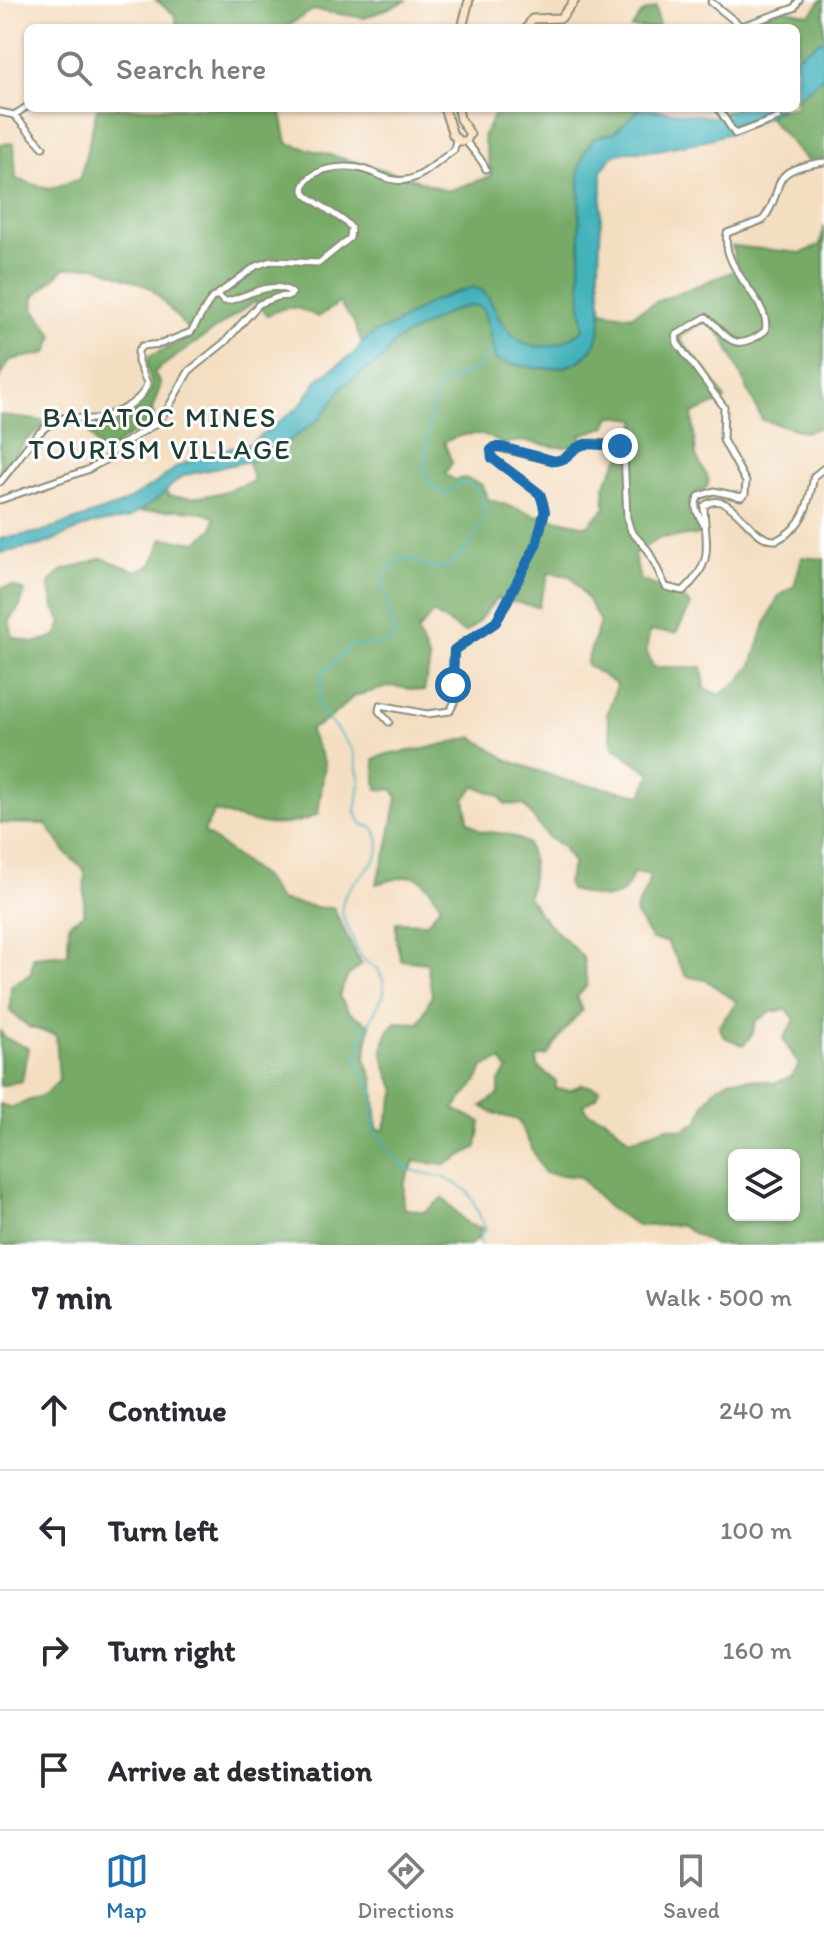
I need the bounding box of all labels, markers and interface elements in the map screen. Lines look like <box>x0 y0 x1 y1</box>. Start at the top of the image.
search box <box>24 24 800 112</box>
icon: search <box>52 46 96 90</box>
text: Search here <box>116 50 266 87</box>
district label: BALATOC MINES TOURISM VILLAGE <box>28 400 292 466</box>
route end <box>602 428 638 464</box>
route start <box>435 667 471 703</box>
map controls <box>728 1149 800 1221</box>
button: layers <box>728 1149 800 1221</box>
text: 7 min <box>32 1277 112 1318</box>
text: Walk · 500 m <box>645 1281 792 1313</box>
icon: ahead <box>32 1388 76 1432</box>
text: Continue <box>108 1392 227 1429</box>
text: 240 m <box>719 1394 792 1426</box>
icon: left <box>32 1508 76 1552</box>
text: Turn left <box>108 1512 219 1549</box>
text: 100 m <box>720 1514 792 1546</box>
icon: right <box>32 1628 76 1672</box>
text: Turn right <box>108 1632 236 1669</box>
text: 160 m <box>722 1634 792 1666</box>
icon: arrive <box>32 1748 76 1792</box>
text: Arrive at destination <box>108 1752 372 1789</box>
tab: Map <box>105 1849 149 1924</box>
tab: Directions <box>358 1849 454 1924</box>
tab: Saved <box>663 1849 719 1924</box>

